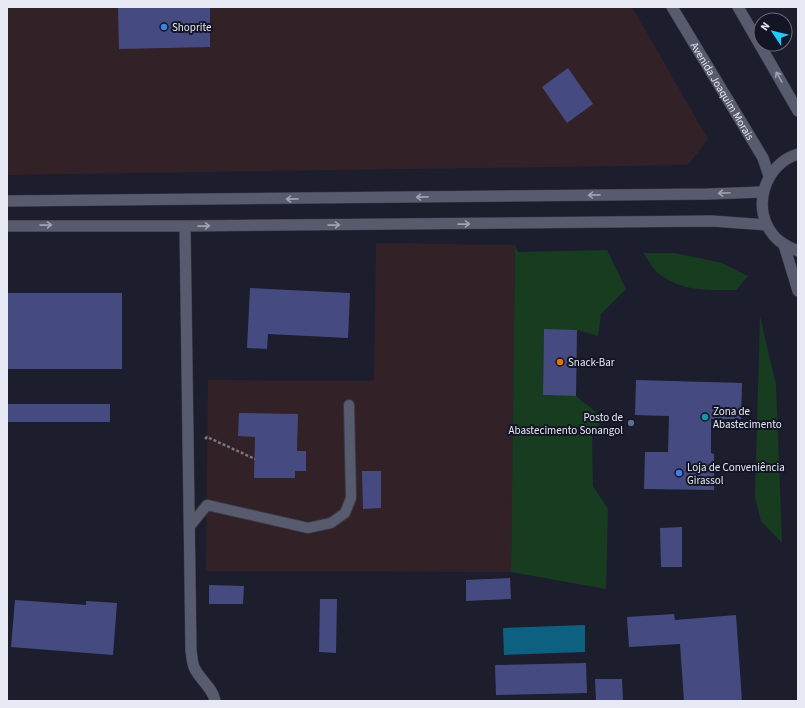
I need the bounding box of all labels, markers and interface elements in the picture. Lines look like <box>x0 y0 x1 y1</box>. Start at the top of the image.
north arrow <box>753 12 793 52</box>
text: N <box>757 19 773 34</box>
place label: Shoprite <box>172 20 212 35</box>
marker: Shoprite <box>159 22 169 32</box>
street label: Avenida Joaquim Morais <box>687 39 758 143</box>
one-way arrow <box>774 72 782 84</box>
one-way arrow <box>718 190 731 197</box>
one-way arrow <box>588 191 601 199</box>
one-way arrow <box>416 193 429 201</box>
one-way arrow <box>286 195 299 203</box>
one-way arrow <box>457 220 470 228</box>
one-way arrow <box>327 221 340 229</box>
one-way arrow <box>39 222 52 229</box>
one-way arrow <box>197 222 210 230</box>
place label: Snack-Bar <box>568 355 615 370</box>
marker: Snack-Bar <box>555 357 565 367</box>
place label: Zona de Abastecimento <box>713 404 782 432</box>
place label: Posto de Abastecimento Sonangol <box>509 410 624 438</box>
marker: Zona de Abastecimento <box>700 412 710 422</box>
marker: Posto de Abastecimento Sonangol <box>626 418 636 428</box>
place label: Loja de Conveniência Girassol <box>687 460 785 488</box>
marker: Loja de Conveniência Girassol <box>674 468 684 478</box>

